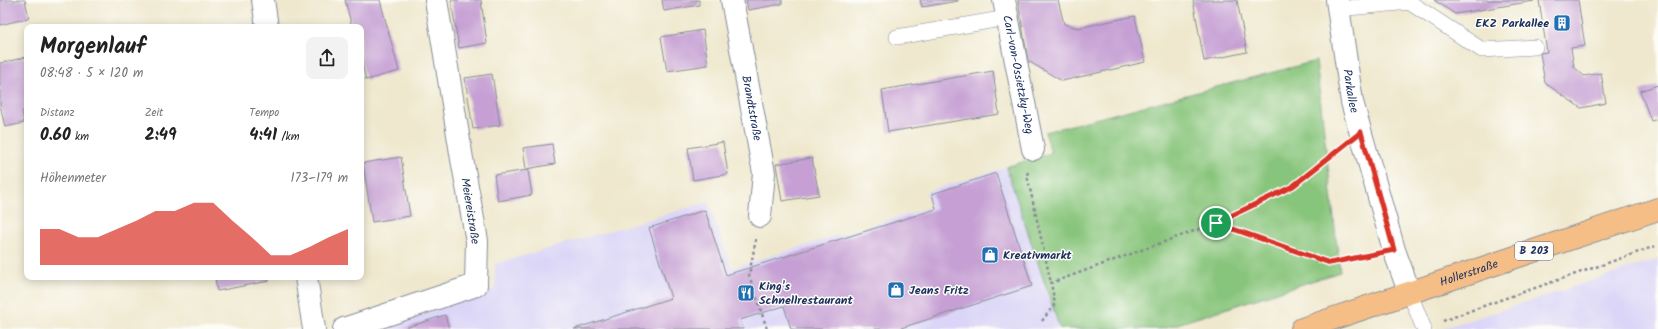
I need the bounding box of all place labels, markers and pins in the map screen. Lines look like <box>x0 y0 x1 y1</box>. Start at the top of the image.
building icon: EKZ Parkallee <box>1552 13 1572 33</box>
place label: EKZ Parkallee <box>1476 14 1549 33</box>
pin <box>1199 206 1233 240</box>
shop icon: Kreativmarkt <box>980 245 1000 265</box>
place label: Kreativmarkt <box>1003 246 1072 265</box>
place label: King's Schnellrestaurant <box>759 277 853 310</box>
shop icon: Jeans Fritz <box>886 280 906 300</box>
place label: Jeans Fritz <box>909 281 969 300</box>
restaurant icon: King's Schnellrestaurant <box>736 283 756 303</box>

